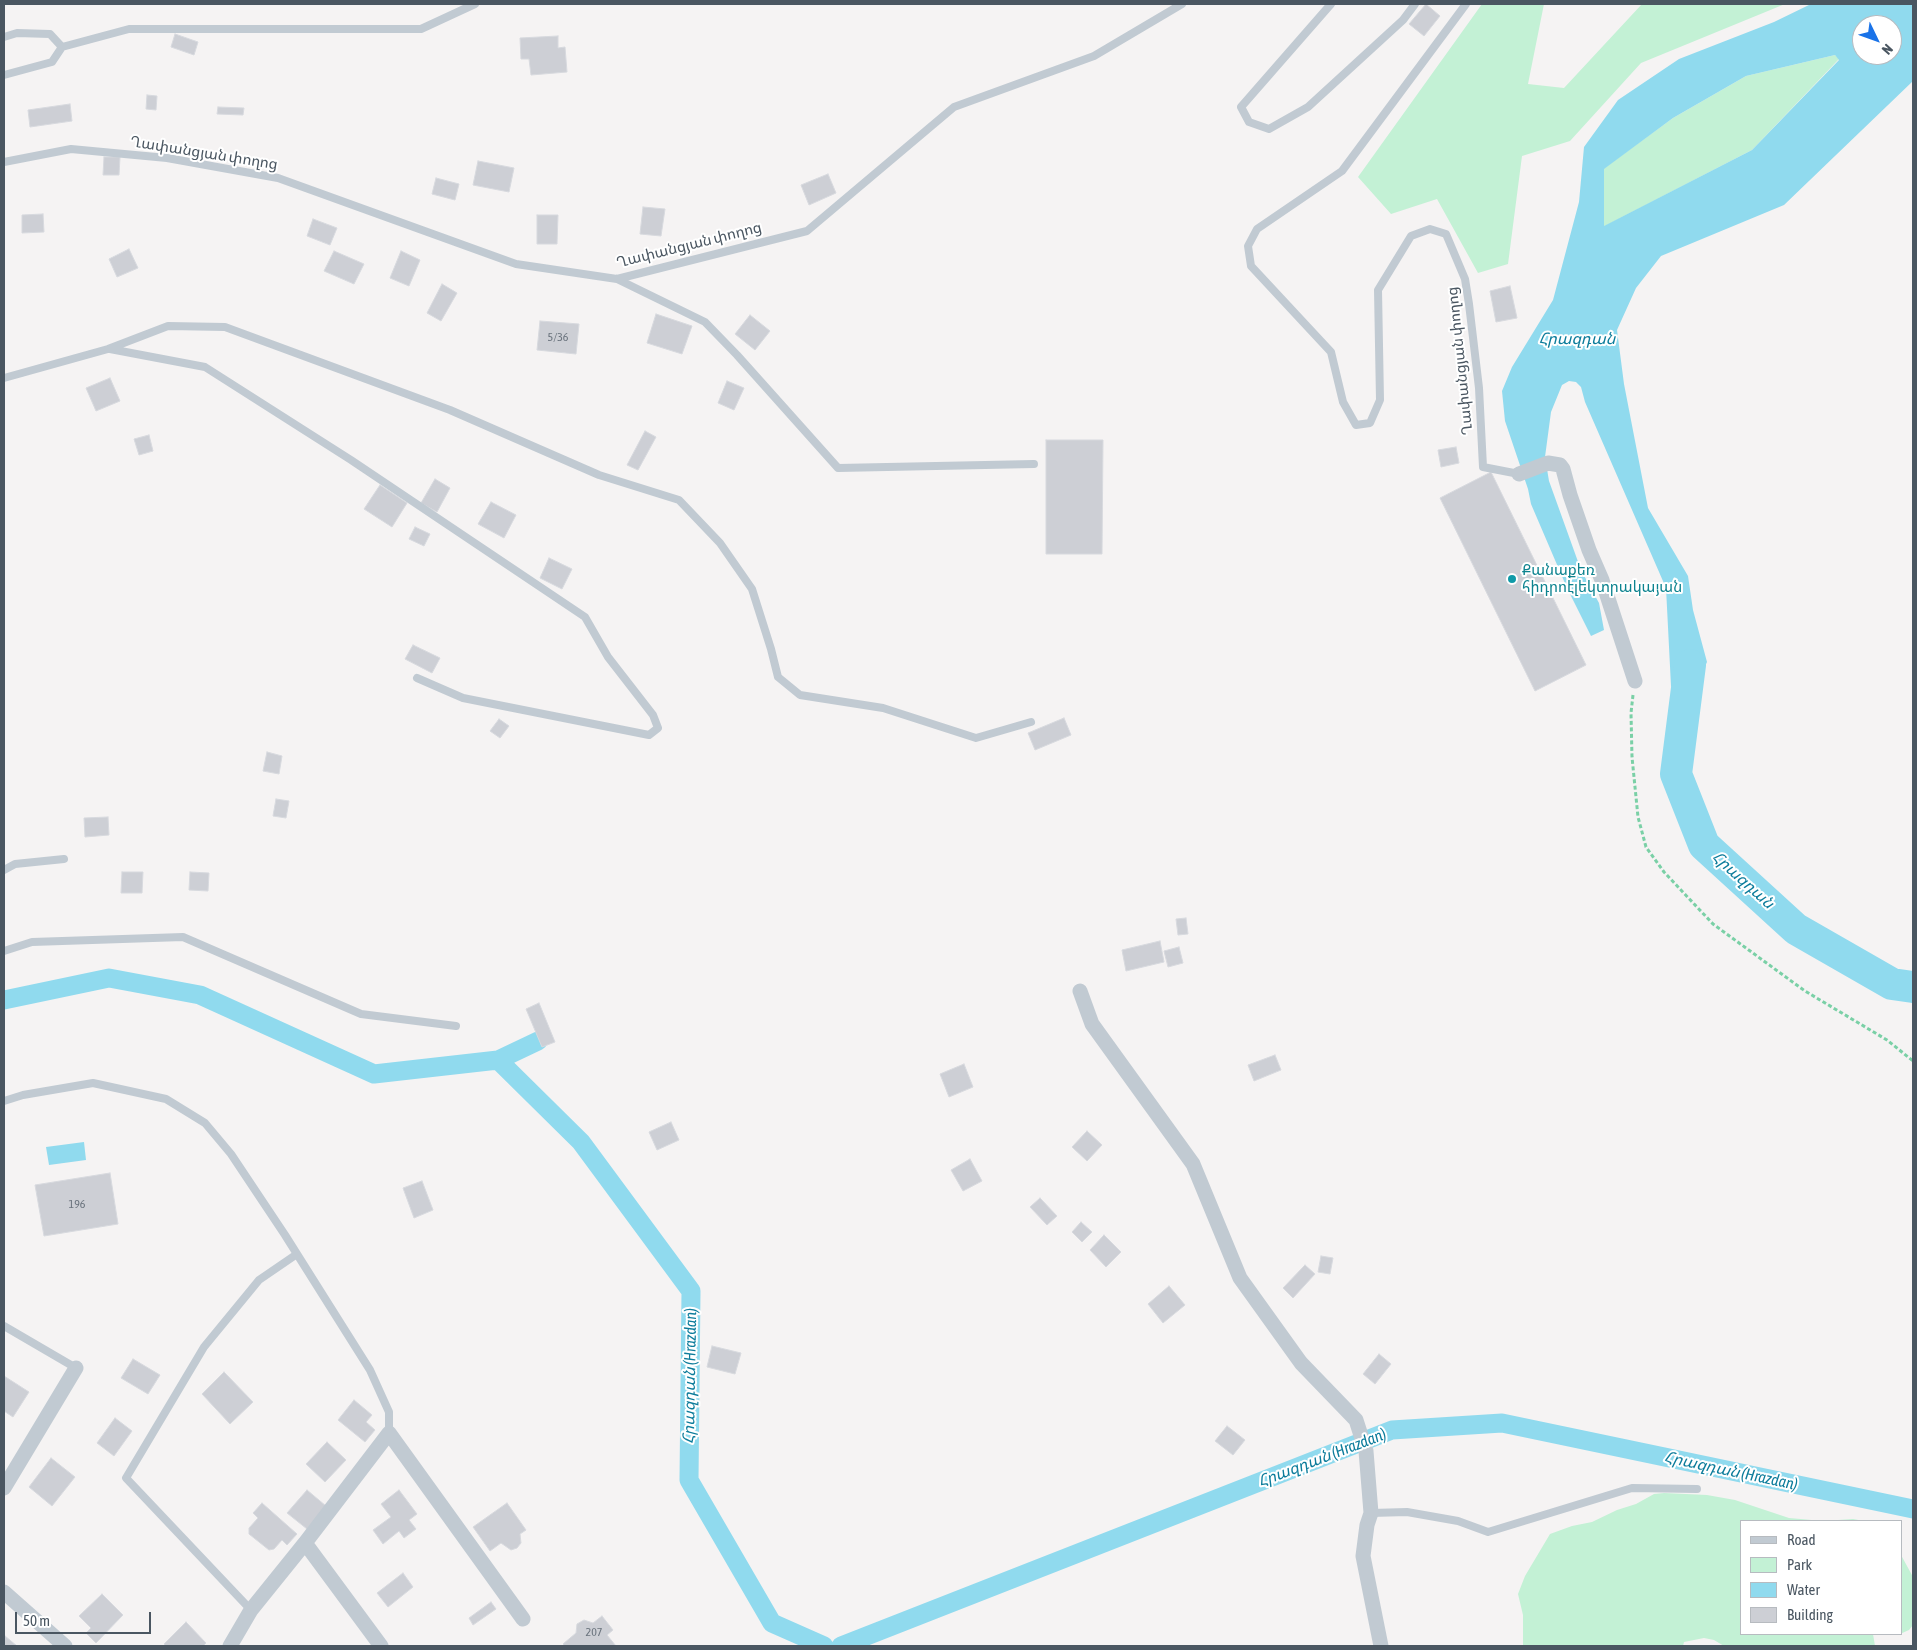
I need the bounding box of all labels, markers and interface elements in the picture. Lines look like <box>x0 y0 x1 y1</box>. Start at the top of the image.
north arrow <box>1852 15 1902 65</box>
text: N <box>1879 41 1896 58</box>
street label: Ղափանցյան փողոց <box>129 132 279 174</box>
street label: Ղափանցյան փողոց <box>614 218 764 272</box>
street label: Ղափանցյան փողոց <box>1443 286 1477 436</box>
water label: Հրազդան <box>1539 329 1615 349</box>
house number: 5/36 <box>548 330 568 344</box>
place label: Քանաքեռ հիդրոէլեկտրակայան <box>1522 561 1682 596</box>
marker: Քանաքեռ հիդրոէլեկտրակայան <box>1506 573 1518 585</box>
water label: Հրազդան <box>1708 847 1778 913</box>
house number: 196 <box>69 1197 85 1211</box>
water label: Հրազդան (Hrazdan) <box>679 1308 701 1444</box>
water label: Հրազդան (Hrazdan) <box>1255 1425 1389 1491</box>
water label: Հրազդան (Hrazdan) <box>1663 1447 1799 1495</box>
legend <box>1740 1520 1902 1635</box>
text: Road <box>1787 1531 1816 1548</box>
text: Park <box>1787 1556 1812 1573</box>
text: Water <box>1787 1581 1820 1598</box>
scale bar <box>18 1602 154 1634</box>
text: Building <box>1787 1606 1833 1623</box>
text: 50 m <box>23 1612 50 1629</box>
house number: 207 <box>586 1625 602 1639</box>

